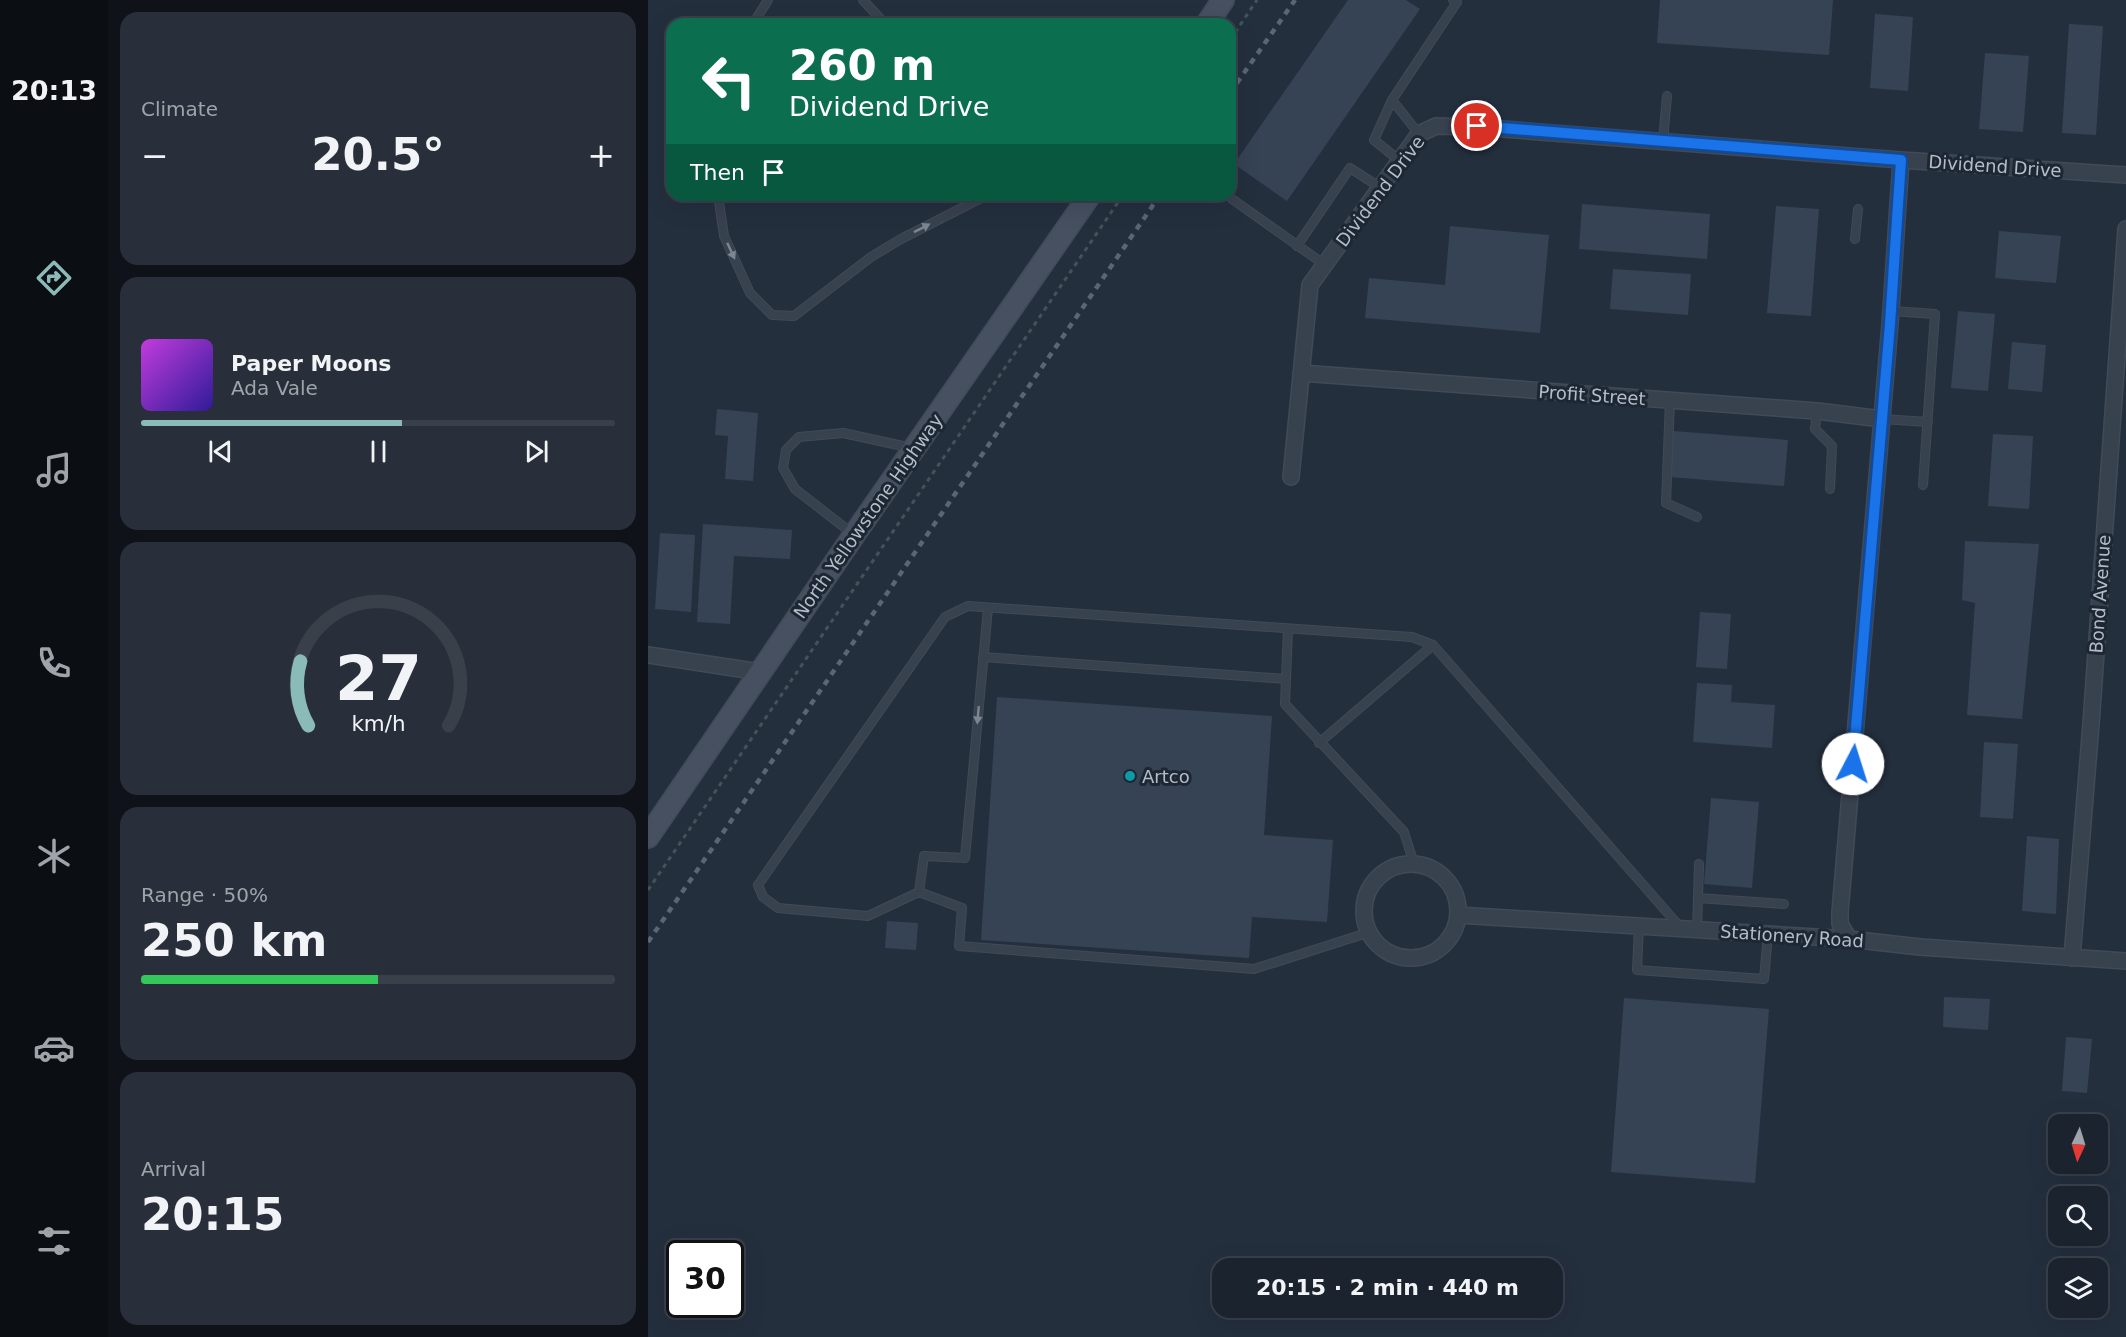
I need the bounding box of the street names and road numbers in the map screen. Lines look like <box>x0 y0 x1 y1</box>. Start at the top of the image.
street label: Dividend Drive <box>1331 131 1429 251</box>
street label: Dividend Drive <box>1928 151 2062 181</box>
street label: Profit Street <box>1538 381 1646 409</box>
street label: North Yellowstone Highway <box>789 409 947 622</box>
street label: Bond Avenue <box>2085 534 2115 654</box>
street label: Stationery Road <box>1719 921 1865 951</box>

